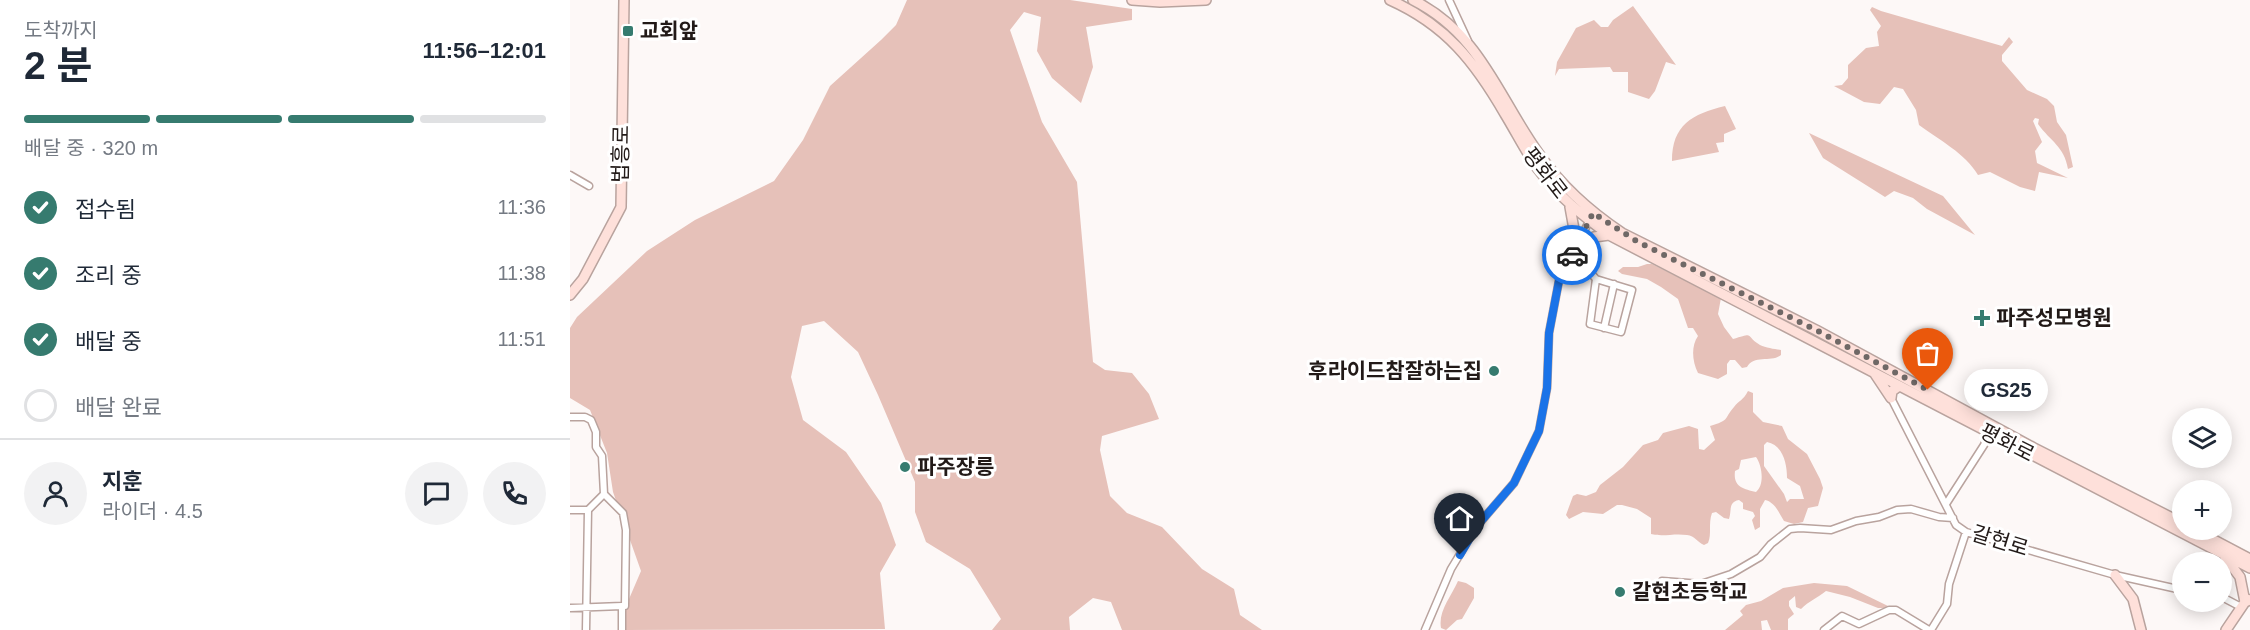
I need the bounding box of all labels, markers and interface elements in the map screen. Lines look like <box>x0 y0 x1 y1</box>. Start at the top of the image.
text: 도착까지 <box>24 19 98 41</box>
place label: 교회앞 <box>640 19 698 42</box>
marker: 교회앞 <box>621 24 635 38</box>
text: 11:56–12:01 <box>422 38 546 63</box>
text: 2 분 <box>24 44 92 87</box>
street label: 법흥로 <box>608 125 633 183</box>
text: 배달 중 · 320 m <box>24 137 158 159</box>
street label: 평화로 <box>1518 143 1572 203</box>
icon: check <box>24 191 57 224</box>
text: 11:36 <box>497 196 546 218</box>
text: 접수됨 <box>75 197 136 222</box>
courier <box>1542 225 1602 285</box>
icon: car <box>1556 239 1589 272</box>
icon: check <box>24 257 57 290</box>
text: 11:38 <box>497 262 546 284</box>
text: 조리 중 <box>75 263 142 288</box>
place label: 파주성모병원 <box>1996 306 2112 329</box>
marker: 파주성모병원 <box>1973 309 1991 327</box>
icon: check <box>24 323 57 356</box>
text: 11:51 <box>497 328 546 350</box>
pin <box>1902 328 1953 390</box>
text: 배달 중 <box>75 329 142 354</box>
icon: bag <box>1911 337 1944 370</box>
place label: 후라이드참잘하는집 <box>1308 359 1482 382</box>
marker: 후라이드참잘하는집 <box>1487 364 1501 378</box>
callout: GS25 <box>1964 369 2048 411</box>
text: GS25 <box>1980 379 2032 401</box>
text: 배달 완료 <box>75 395 162 420</box>
map controls <box>2172 408 2232 612</box>
button: layers <box>2172 408 2232 468</box>
street label: 평화로 <box>1976 419 2038 466</box>
place label: 파주장릉 <box>917 455 994 478</box>
marker: 파주장릉 <box>898 460 912 474</box>
button: person <box>24 462 87 525</box>
button: chat <box>405 462 468 525</box>
button: phone <box>483 462 546 525</box>
text: 지훈 <box>102 469 142 494</box>
button: + <box>2172 480 2232 540</box>
pin <box>1434 493 1485 555</box>
text: 라이더 · 4.5 <box>102 500 203 522</box>
icon: home <box>1443 502 1476 535</box>
street label: 갈현로 <box>1969 521 2031 560</box>
button: − <box>2172 552 2232 612</box>
place label: 갈현초등학교 <box>1632 580 1748 603</box>
marker: 갈현초등학교 <box>1613 585 1627 599</box>

